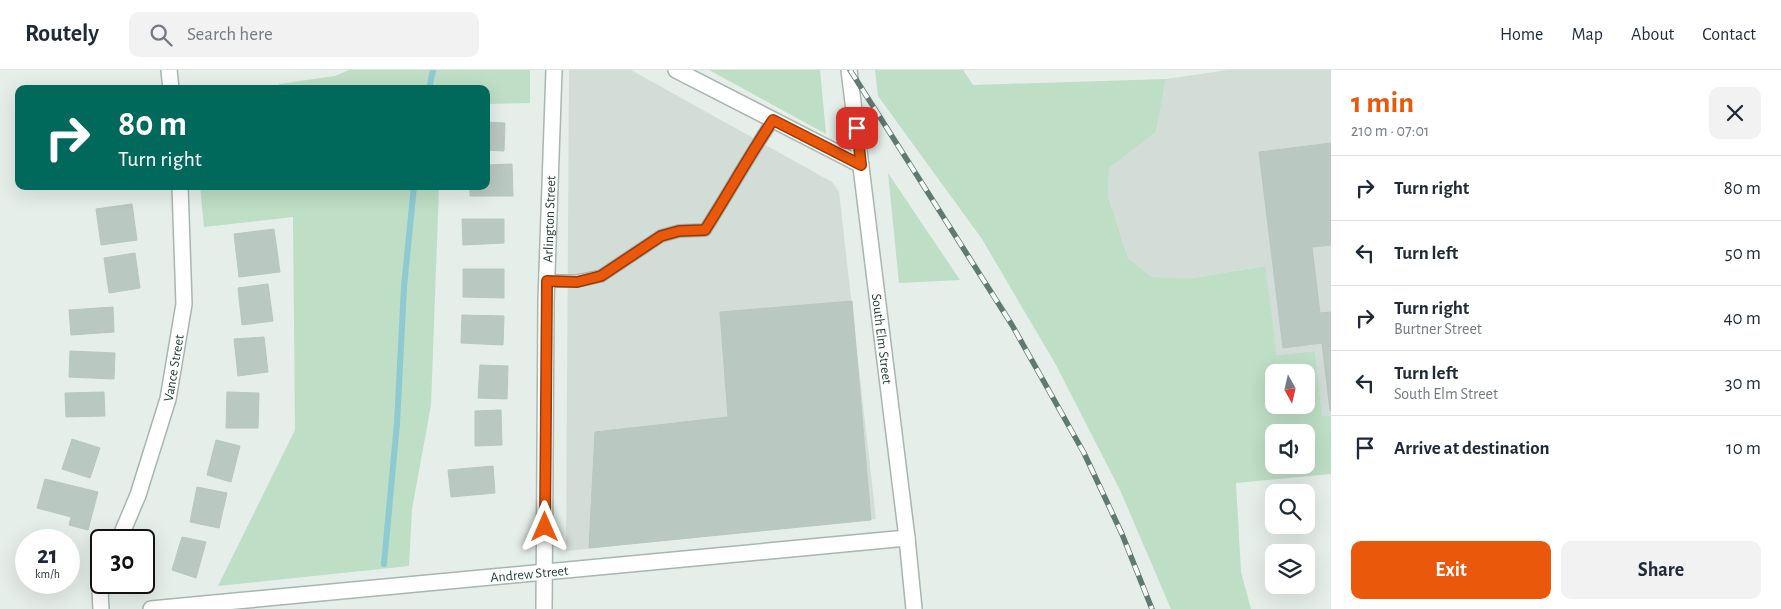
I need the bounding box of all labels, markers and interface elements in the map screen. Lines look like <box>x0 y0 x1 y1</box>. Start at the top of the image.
search box <box>129 12 479 57</box>
icon: search <box>147 21 175 49</box>
text: Routely <box>25 22 99 46</box>
text: Search here <box>187 25 273 44</box>
text: Home <box>1500 26 1543 44</box>
text: Map <box>1571 26 1603 44</box>
text: About <box>1631 26 1674 44</box>
text: Contact <box>1702 26 1756 44</box>
button: close <box>1709 87 1761 139</box>
text: 1 min <box>1351 88 1414 118</box>
icon: right <box>35 105 100 170</box>
text: 80 m <box>118 107 187 142</box>
pin <box>836 107 878 149</box>
icon: arrive <box>843 114 871 142</box>
text: 210 m · 07:01 <box>1351 123 1429 139</box>
text: Turn right <box>118 148 202 170</box>
icon: right <box>1351 174 1379 202</box>
street label: Arlington Street <box>541 175 558 263</box>
text: Turn right <box>1394 179 1469 198</box>
text: 80 m <box>1724 179 1761 198</box>
icon: left <box>1351 239 1379 267</box>
text: Turn left <box>1394 244 1458 263</box>
text: 50 m <box>1725 244 1761 263</box>
street label: South Elm Street <box>869 293 894 386</box>
text: Turn right <box>1394 299 1469 318</box>
icon: right <box>1351 304 1379 332</box>
text: 40 m <box>1723 309 1761 328</box>
text: Burtner Street <box>1394 321 1482 337</box>
street label: Vance Street <box>162 333 187 403</box>
north arrow <box>1265 364 1315 414</box>
map controls <box>1265 364 1315 594</box>
text: Turn left <box>1394 364 1458 383</box>
icon: left <box>1351 369 1379 397</box>
text: 30 m <box>1725 374 1761 393</box>
text: South Elm Street <box>1394 386 1498 402</box>
button: sound <box>1265 424 1315 474</box>
icon: arrive <box>1351 434 1379 462</box>
text: Arrive at destination <box>1394 439 1550 458</box>
text: 10 m <box>1726 439 1761 458</box>
button: search <box>1265 484 1315 534</box>
position arrow <box>518 500 570 552</box>
speed limit sign: 30 <box>90 529 155 594</box>
button: Exit <box>1351 541 1551 599</box>
button: Share <box>1561 541 1761 599</box>
text: 21 <box>37 543 58 568</box>
button: layers <box>1265 544 1315 594</box>
street label: Andrew Street <box>490 564 570 585</box>
text: km/h <box>35 568 60 580</box>

